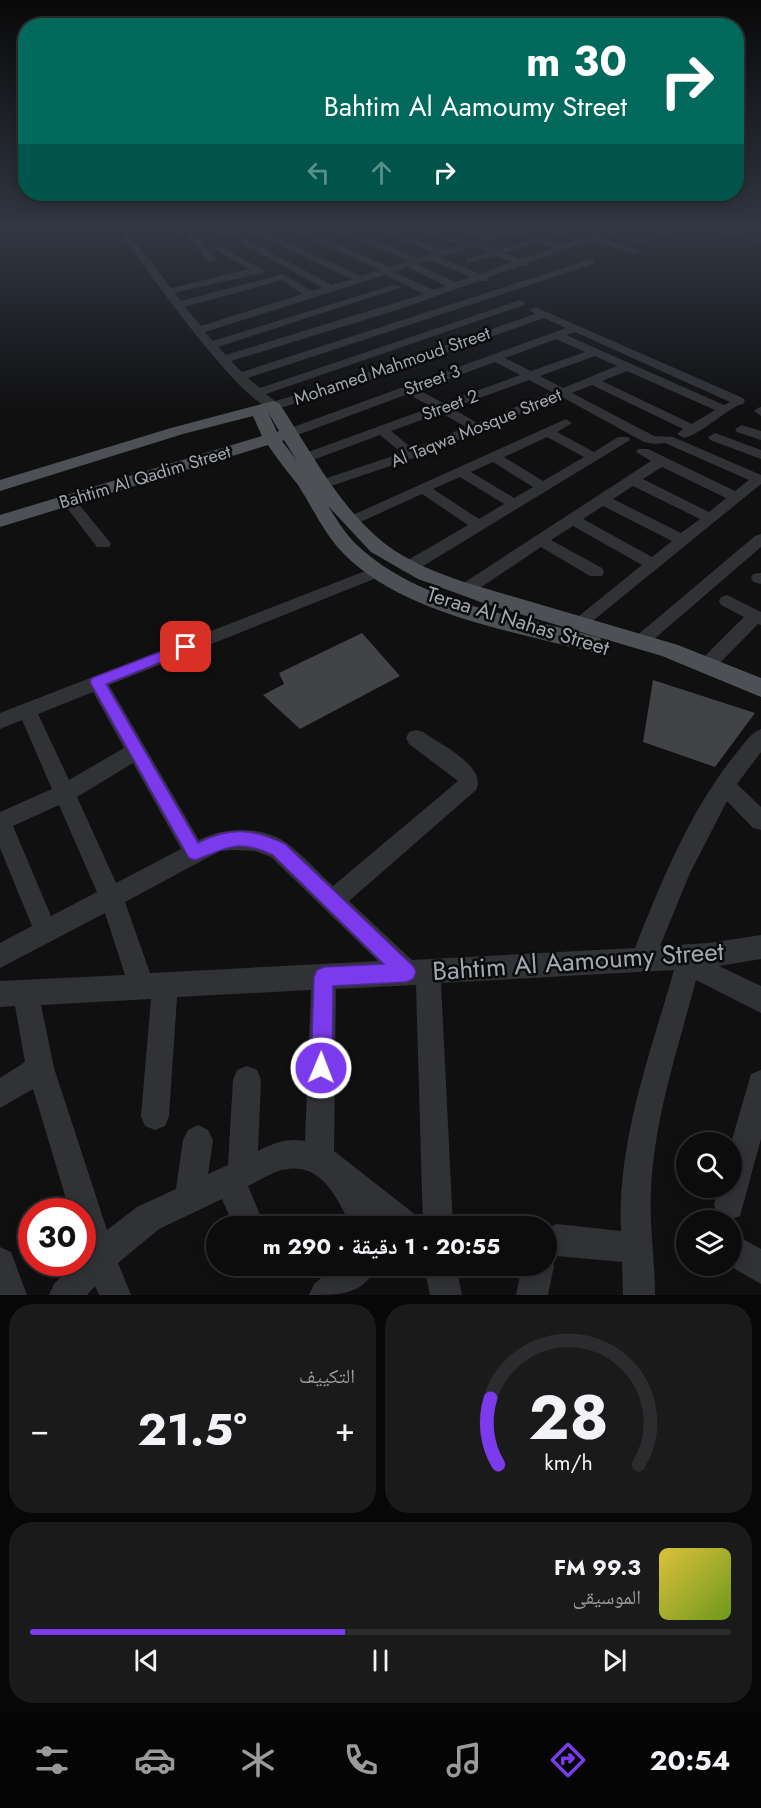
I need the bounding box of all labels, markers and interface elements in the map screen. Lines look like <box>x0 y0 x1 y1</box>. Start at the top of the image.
text: 30 m <box>526 31 627 92</box>
icon: right <box>648 42 726 120</box>
text: Bahtim Al Aamoumy Street <box>324 87 627 126</box>
icon: left <box>302 156 335 189</box>
icon: ahead <box>365 156 398 189</box>
icon: right <box>428 156 461 189</box>
street label: Mohamed Mahmoud Street <box>290 320 494 412</box>
street label: Street 3 <box>400 358 464 402</box>
street label: Al Taqwa Mosque Street <box>387 382 566 474</box>
street label: Street 2 <box>418 383 482 427</box>
street label: Bahtim Al Qadim Street <box>56 438 235 515</box>
street label: Teraa Al Nahas Street <box>423 579 613 663</box>
pin <box>160 621 211 672</box>
icon: arrive <box>169 630 202 663</box>
street label: Bahtim Al Aamoumy Street <box>431 932 726 990</box>
position arrow <box>289 1036 353 1100</box>
map controls <box>676 1132 742 1276</box>
button: search <box>676 1132 742 1198</box>
speed limit sign: 30 <box>18 1198 96 1276</box>
button: layers <box>676 1210 742 1276</box>
text: 20:55 · 1 دقيقة · 290 m <box>263 1230 500 1262</box>
text: التكييف <box>299 1362 355 1391</box>
text: 28 <box>528 1372 609 1462</box>
text: 21.5° <box>137 1397 247 1462</box>
text: − <box>30 1406 49 1453</box>
text: + <box>335 1406 355 1453</box>
text: km/h <box>544 1448 593 1479</box>
text: 99.3 FM <box>554 1551 641 1583</box>
text: الموسيقى <box>573 1583 641 1612</box>
icon: previous <box>130 1644 163 1677</box>
icon: pause <box>364 1644 397 1677</box>
icon: next <box>598 1644 631 1677</box>
icon: filters <box>31 1739 73 1781</box>
icon: car <box>134 1739 176 1781</box>
icon: climate <box>237 1739 279 1781</box>
icon: phone <box>340 1739 382 1781</box>
icon: music <box>443 1739 485 1781</box>
icon: directions <box>547 1739 589 1781</box>
text: 20:54 <box>650 1741 730 1780</box>

